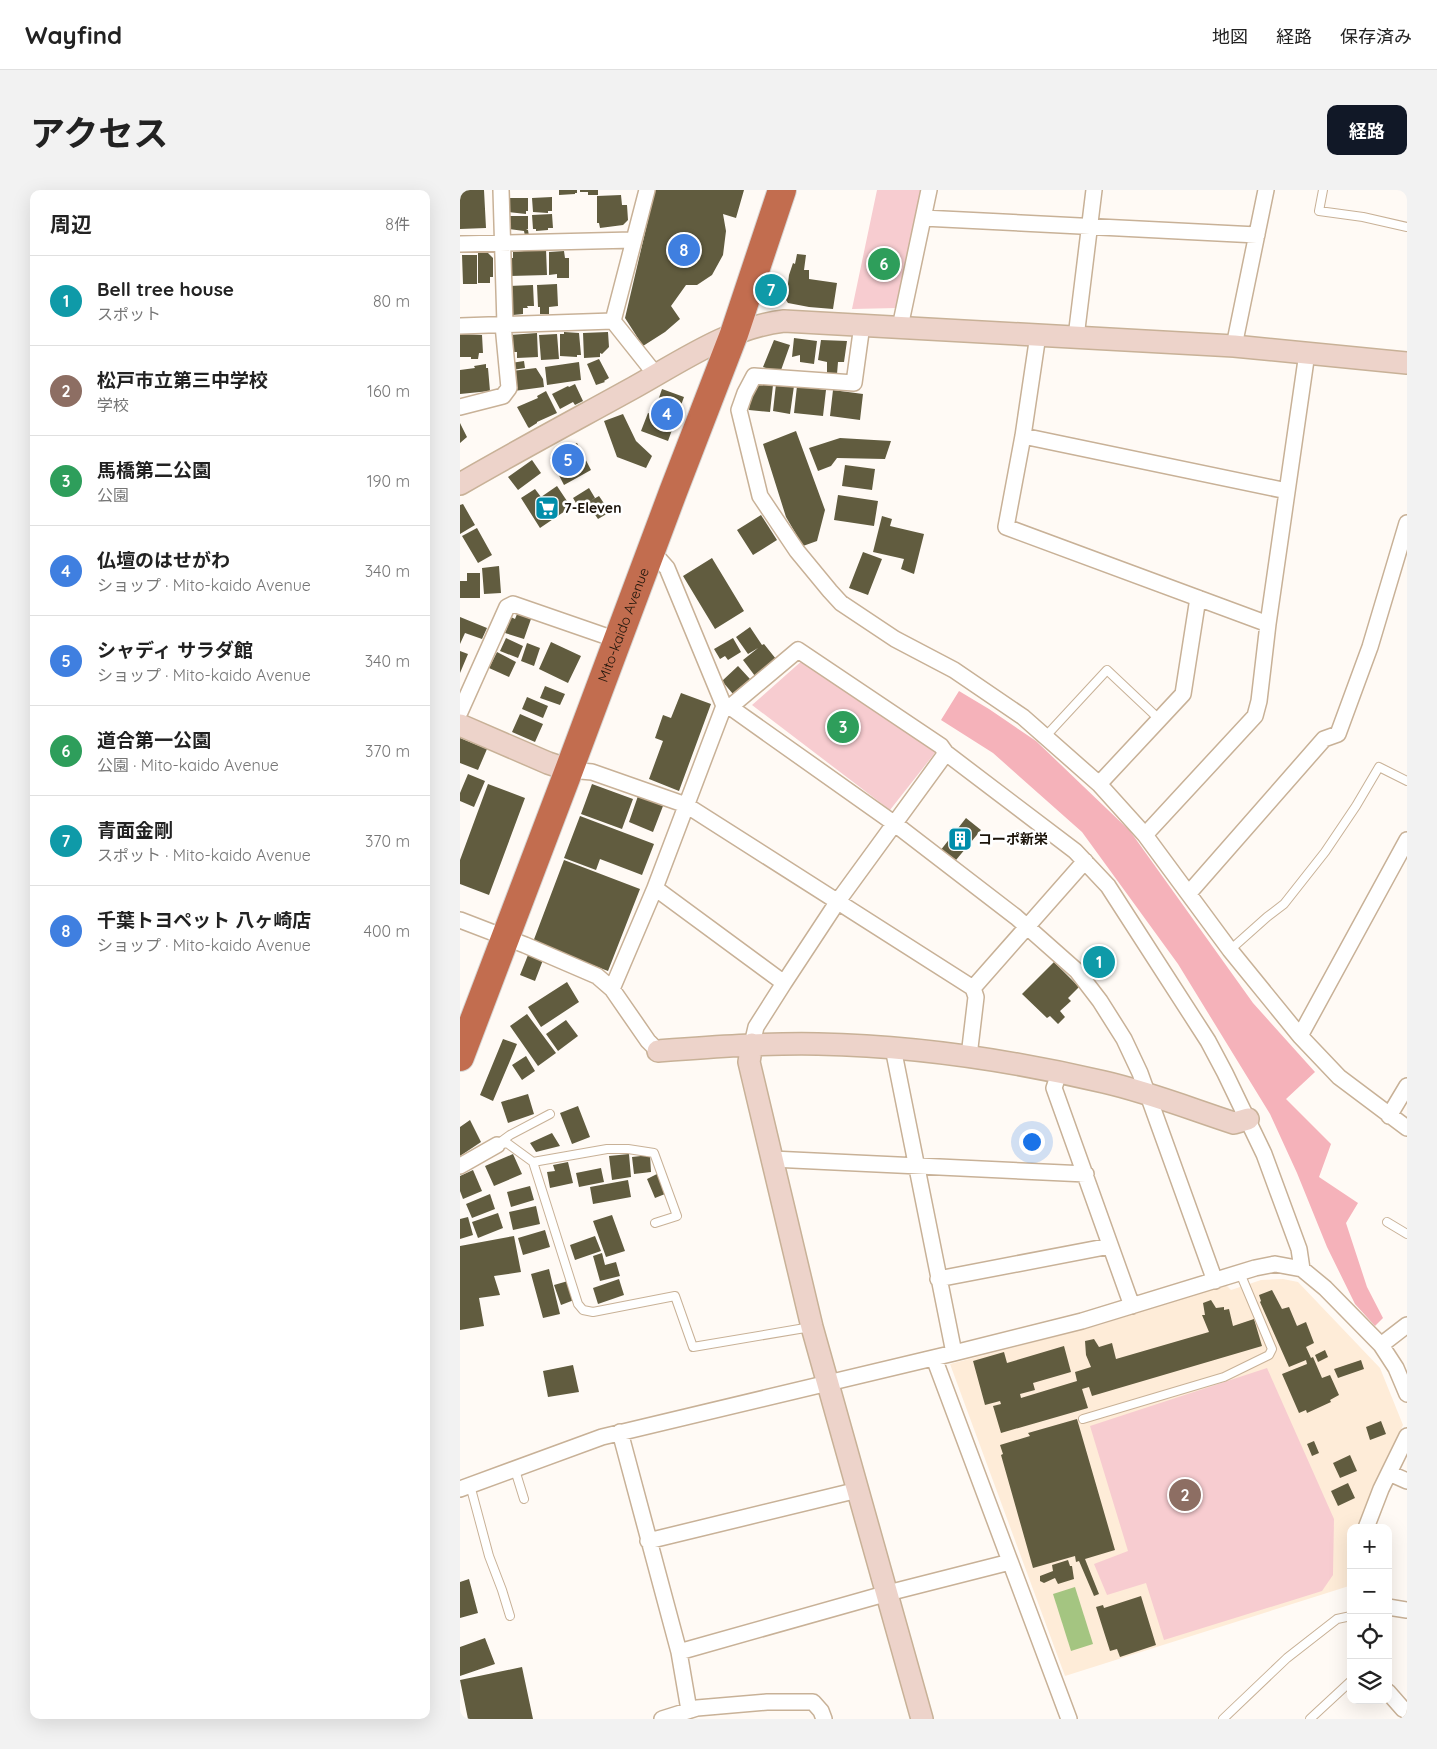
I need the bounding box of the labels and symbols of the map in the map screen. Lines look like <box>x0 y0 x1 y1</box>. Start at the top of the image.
pin: 8 <box>668 231 700 269</box>
pin: 6 <box>868 245 900 283</box>
pin: 7 <box>755 271 787 309</box>
pin: 4 <box>651 395 683 433</box>
pin: 5 <box>552 441 584 479</box>
supermarket icon: 7-Eleven <box>534 495 560 521</box>
place label: 7-Eleven <box>564 499 621 517</box>
street label: Mito-kaido Avenue <box>594 565 653 685</box>
pin: 3 <box>827 708 859 746</box>
building icon: コーポ新栄 <box>947 826 973 852</box>
place label: コーポ新栄 <box>978 830 1048 848</box>
pin: 1 <box>1083 943 1115 981</box>
your location <box>1019 1129 1045 1155</box>
pin: 2 <box>1169 1476 1201 1514</box>

